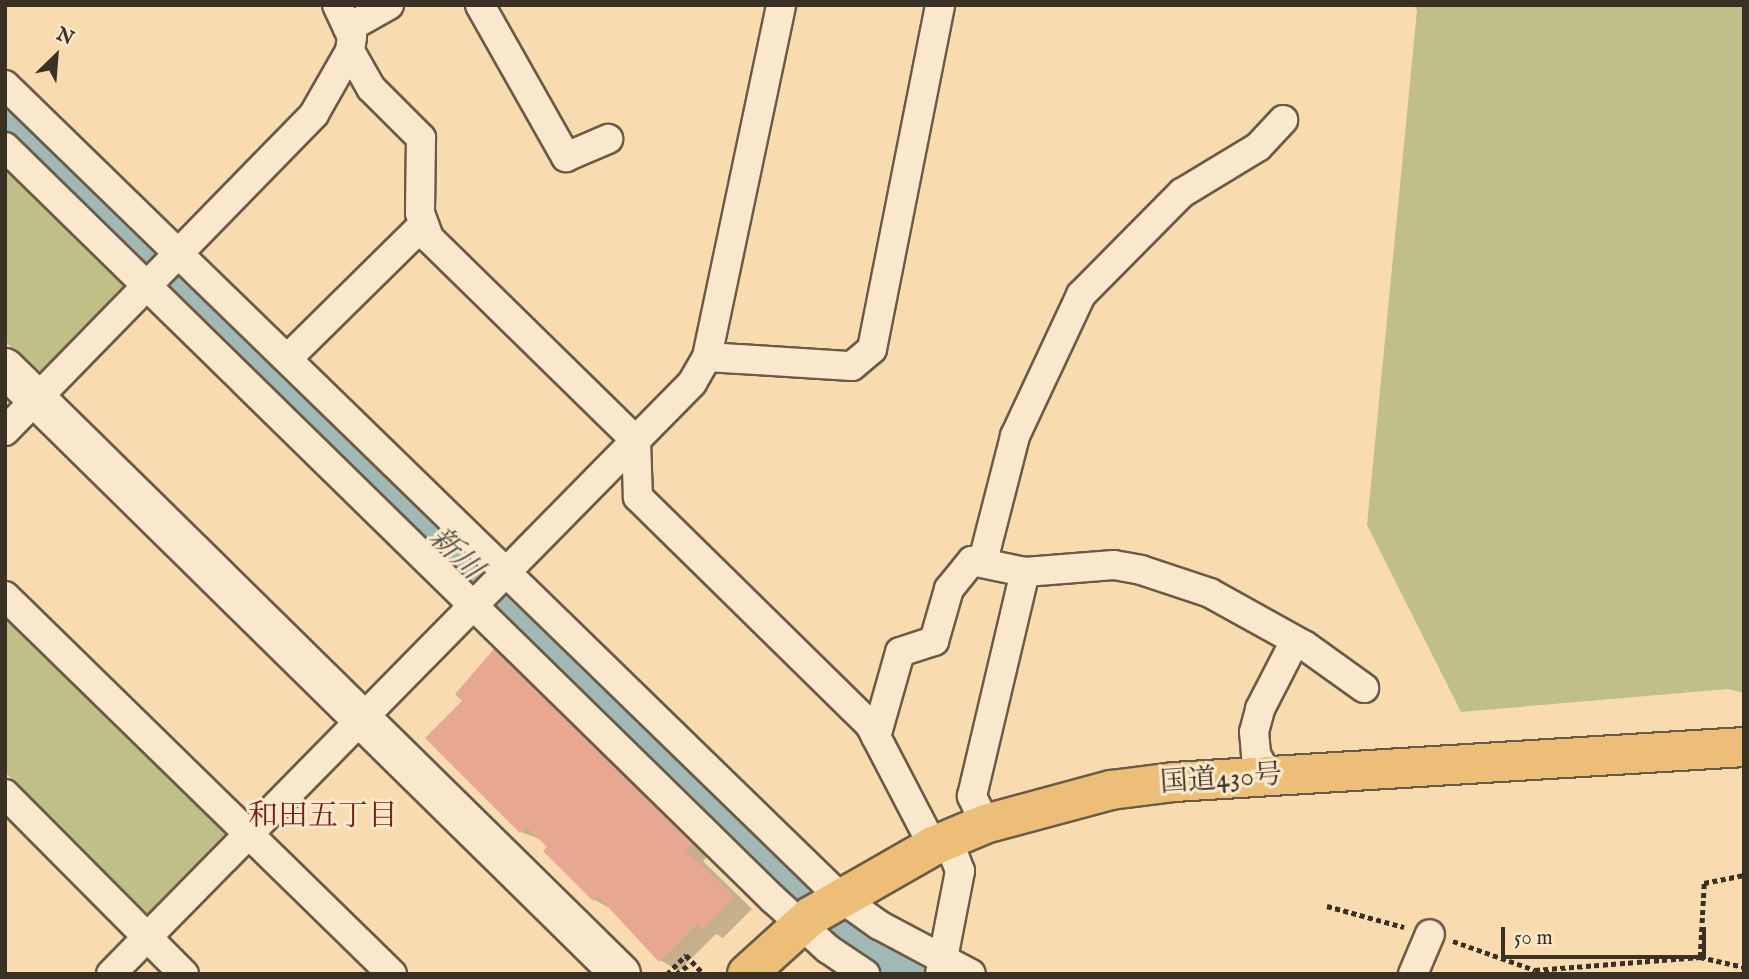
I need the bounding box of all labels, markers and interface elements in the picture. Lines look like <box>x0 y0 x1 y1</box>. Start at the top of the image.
north arrow <box>21 21 91 91</box>
text: N <box>52 23 77 51</box>
water label: 新川 <box>421 520 489 588</box>
street label: 国道430号 <box>1159 759 1283 801</box>
district label: 和田五丁目 <box>248 799 398 835</box>
scale bar <box>1504 912 1709 956</box>
text: 50 m <box>1514 925 1553 952</box>

